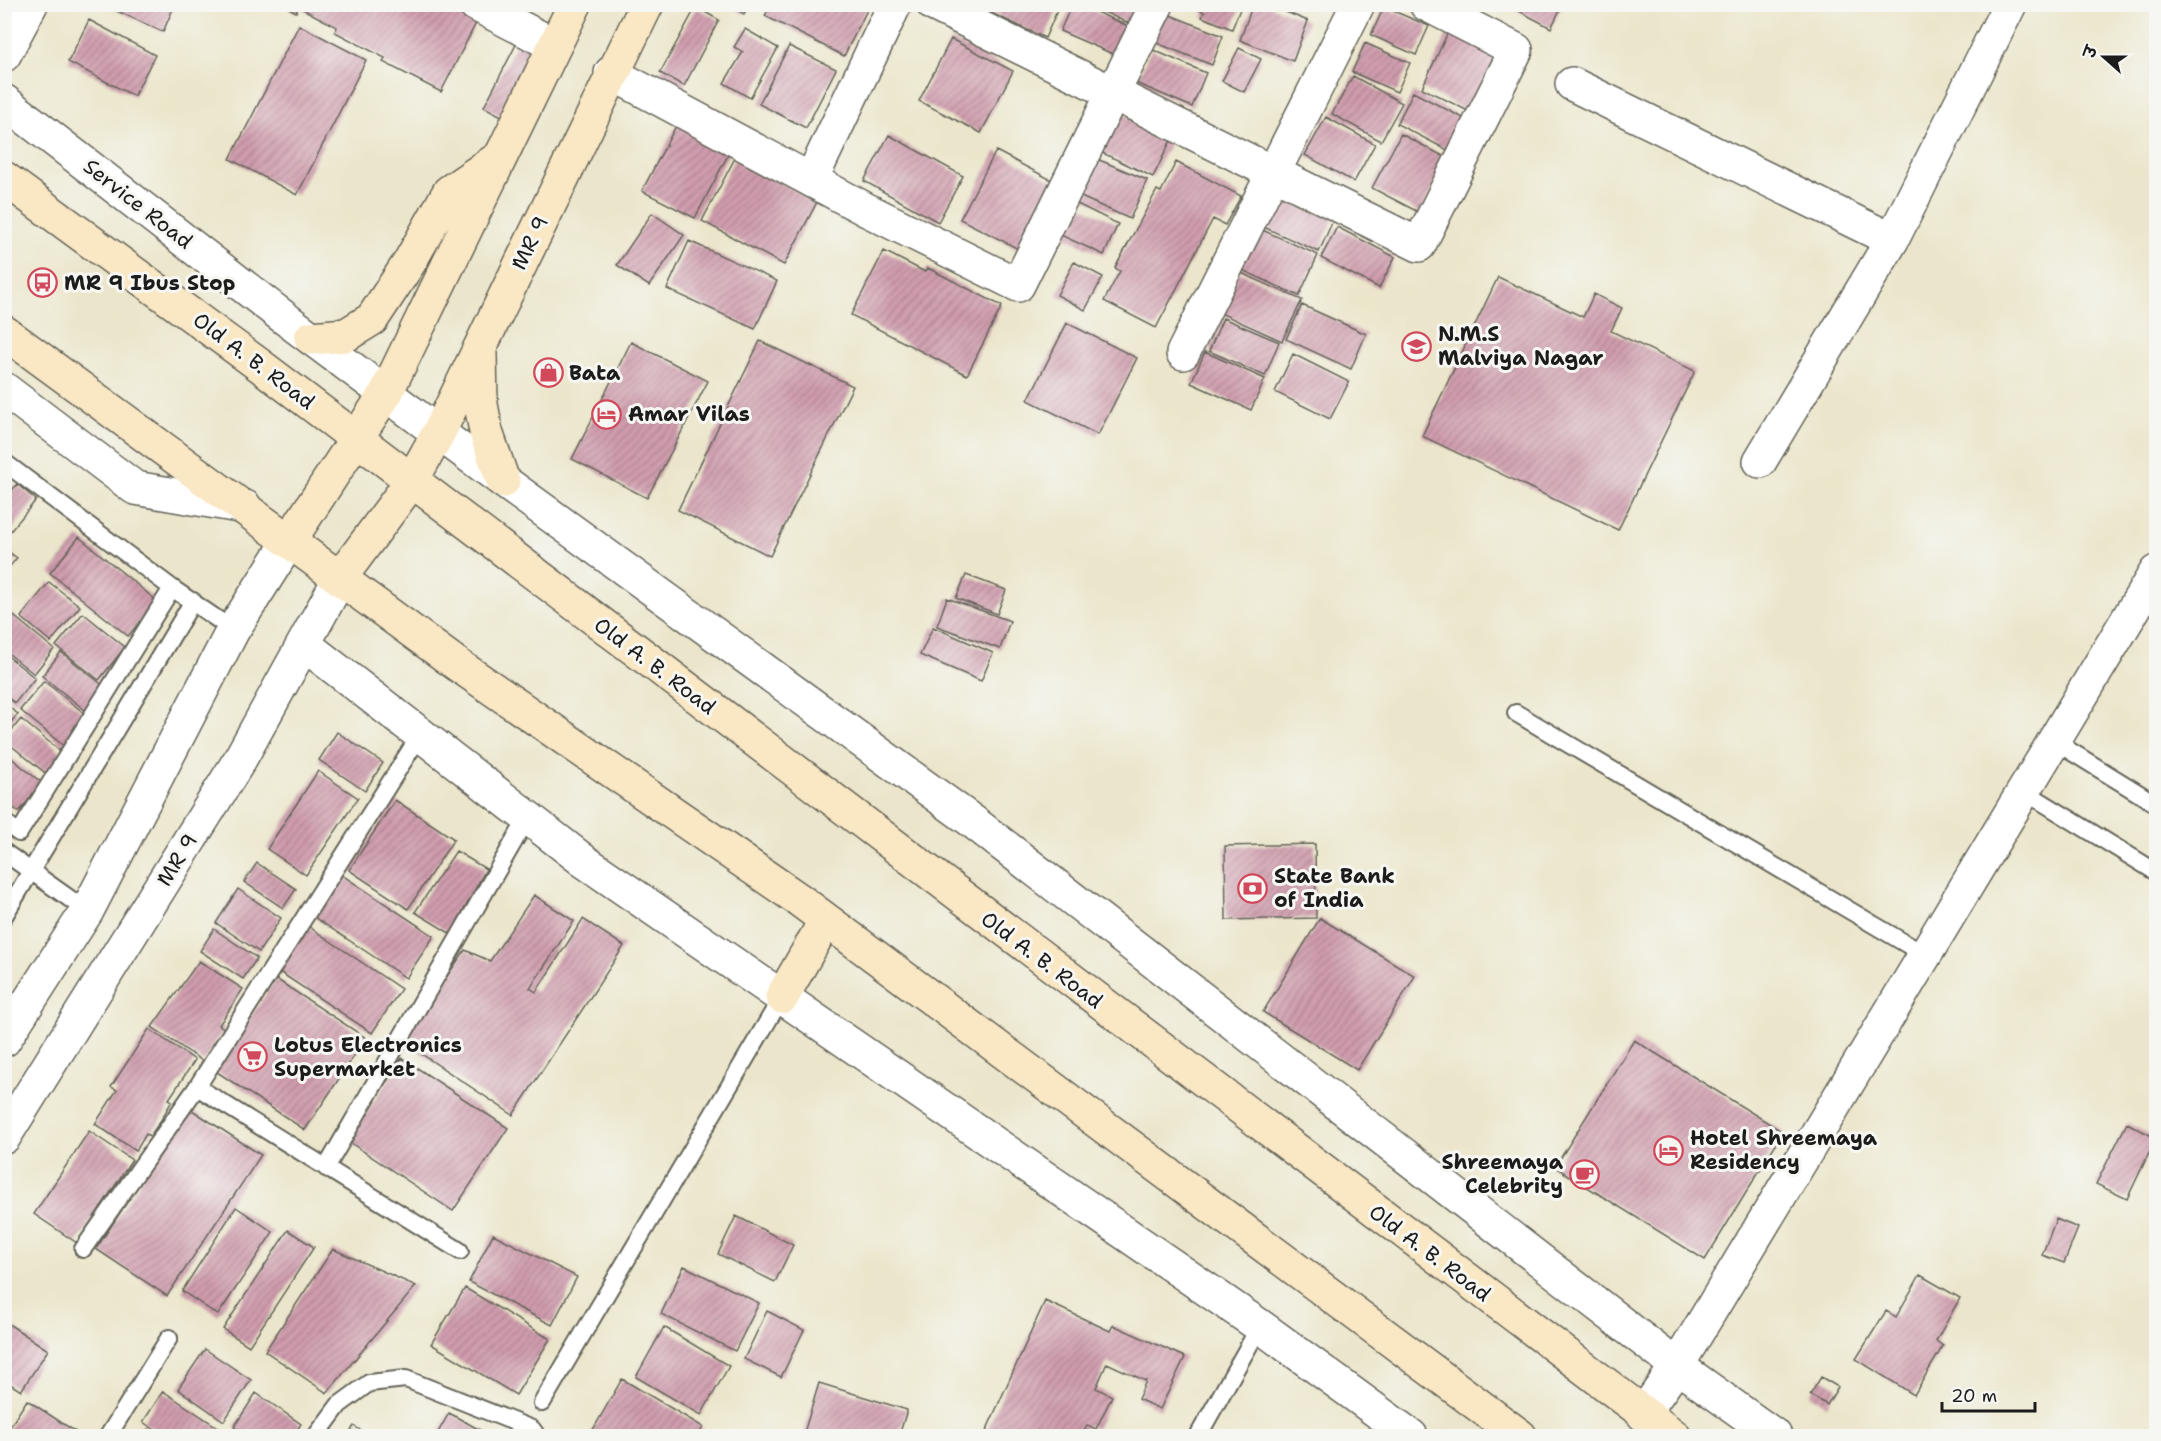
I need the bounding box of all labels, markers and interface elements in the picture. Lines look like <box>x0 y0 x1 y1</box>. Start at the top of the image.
north arrow <box>2074 27 2134 87</box>
text: उ <box>2078 42 2103 62</box>
street label: Service Road <box>78 152 198 256</box>
street label: MR 9 <box>505 211 555 275</box>
bus stop icon: MR 9 Ibus Stop <box>27 267 59 299</box>
place label: MR 9 Ibus Stop <box>64 269 235 297</box>
street label: Old A. B. Road <box>187 306 321 416</box>
place label: N.M.S Malviya Nagar <box>1438 320 1604 372</box>
school or university icon: N.M.S Malviya Nagar <box>1401 330 1433 362</box>
shop icon: Bata <box>532 357 564 389</box>
place label: Bata <box>569 359 621 387</box>
hotel icon: Amar Vilas <box>591 398 623 430</box>
place label: Amar Vilas <box>628 400 750 428</box>
street label: Old A. B. Road <box>588 611 722 721</box>
street label: MR 9 <box>150 829 204 891</box>
place label: State Bank of India <box>1274 862 1395 914</box>
bank icon: State Bank of India <box>1237 872 1269 904</box>
street label: Old A. B. Road <box>975 905 1109 1015</box>
place label: Lotus Electronics Supermarket <box>274 1031 462 1083</box>
supermarket icon: Lotus Electronics Supermarket <box>237 1041 269 1073</box>
place label: Hotel Shreemaya Residency <box>1690 1124 1878 1176</box>
hotel icon: Hotel Shreemaya Residency <box>1653 1134 1685 1166</box>
place label: Shreemaya Celebrity <box>1442 1148 1564 1200</box>
cafe icon: Shreemaya Celebrity <box>1568 1158 1600 1190</box>
street label: Old A. B. Road <box>1363 1198 1497 1308</box>
scale bar <box>1942 1375 2035 1413</box>
text: 20 m <box>1951 1384 1997 1408</box>

